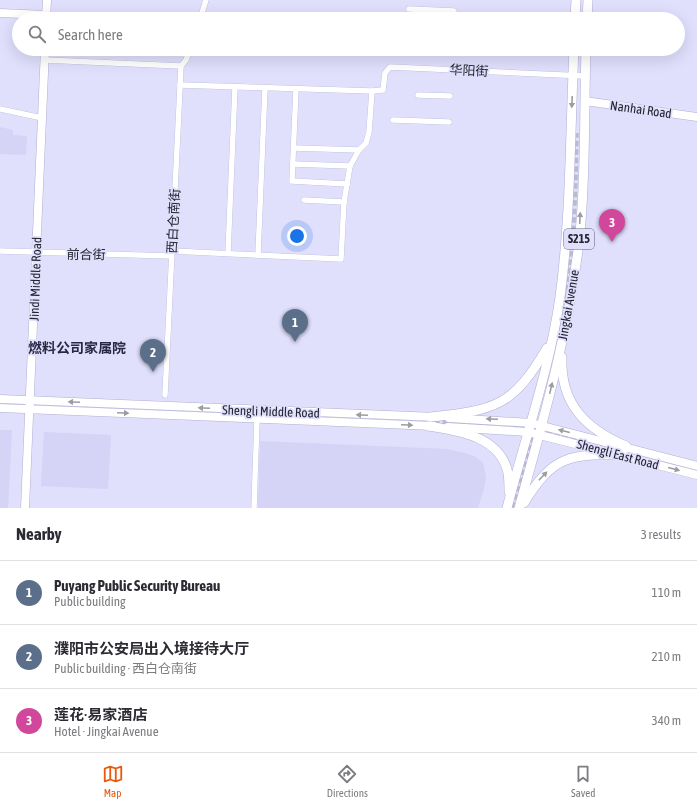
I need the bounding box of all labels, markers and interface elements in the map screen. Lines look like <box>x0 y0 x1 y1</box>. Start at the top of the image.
search box <box>12 12 685 56</box>
icon: search <box>26 23 48 45</box>
text: Search here <box>58 26 123 43</box>
street label: 华阳街 <box>449 62 489 79</box>
one-way arrow <box>569 96 575 109</box>
street label: Nanhai Road <box>609 98 673 121</box>
street label: 西白仓南街 <box>164 188 183 254</box>
pin: 3 <box>599 209 625 242</box>
one-way arrow <box>577 212 584 224</box>
your location <box>287 226 307 246</box>
road number: S215 <box>564 229 594 249</box>
street label: Jindi Middle Road <box>27 237 44 321</box>
street label: 前合街 <box>66 247 106 262</box>
street label: Jingkai Avenue <box>555 268 582 342</box>
pin: 1 <box>282 309 308 342</box>
pin: 2 <box>140 339 166 372</box>
district label: 燃料公司家属院 <box>28 340 126 356</box>
one-way arrow <box>548 381 554 393</box>
one-way arrow <box>68 399 80 406</box>
street label: Shengli Middle Road <box>222 402 320 421</box>
one-way arrow <box>197 405 210 411</box>
one-way arrow <box>117 410 130 416</box>
one-way arrow <box>356 411 368 418</box>
one-way arrow <box>486 416 498 423</box>
one-way arrow <box>401 422 414 428</box>
one-way arrow <box>558 428 570 434</box>
street label: Shengli East Road <box>575 436 661 473</box>
one-way arrow <box>668 466 680 472</box>
one-way arrow <box>538 471 548 481</box>
text: Nearby <box>16 524 62 544</box>
text: 3 results <box>641 527 681 542</box>
text: Puyang Public Security Bureau <box>54 577 220 594</box>
text: 1 <box>26 585 32 600</box>
text: 110 m <box>652 585 681 600</box>
text: Public building <box>54 594 126 609</box>
text: 濮阳市公安局出入境接待大厅 <box>54 640 249 657</box>
text: 2 <box>26 649 32 664</box>
text: 210 m <box>652 649 681 664</box>
text: Public building · 西白仓南街 <box>54 661 197 676</box>
text: 莲花·易家酒店 <box>54 706 147 723</box>
text: 3 <box>26 713 32 728</box>
text: 340 m <box>652 713 681 728</box>
text: Hotel · Jingkai Avenue <box>54 724 159 739</box>
tab: Map <box>102 763 124 799</box>
tab: Directions <box>327 763 368 799</box>
tab: Saved <box>571 763 595 799</box>

